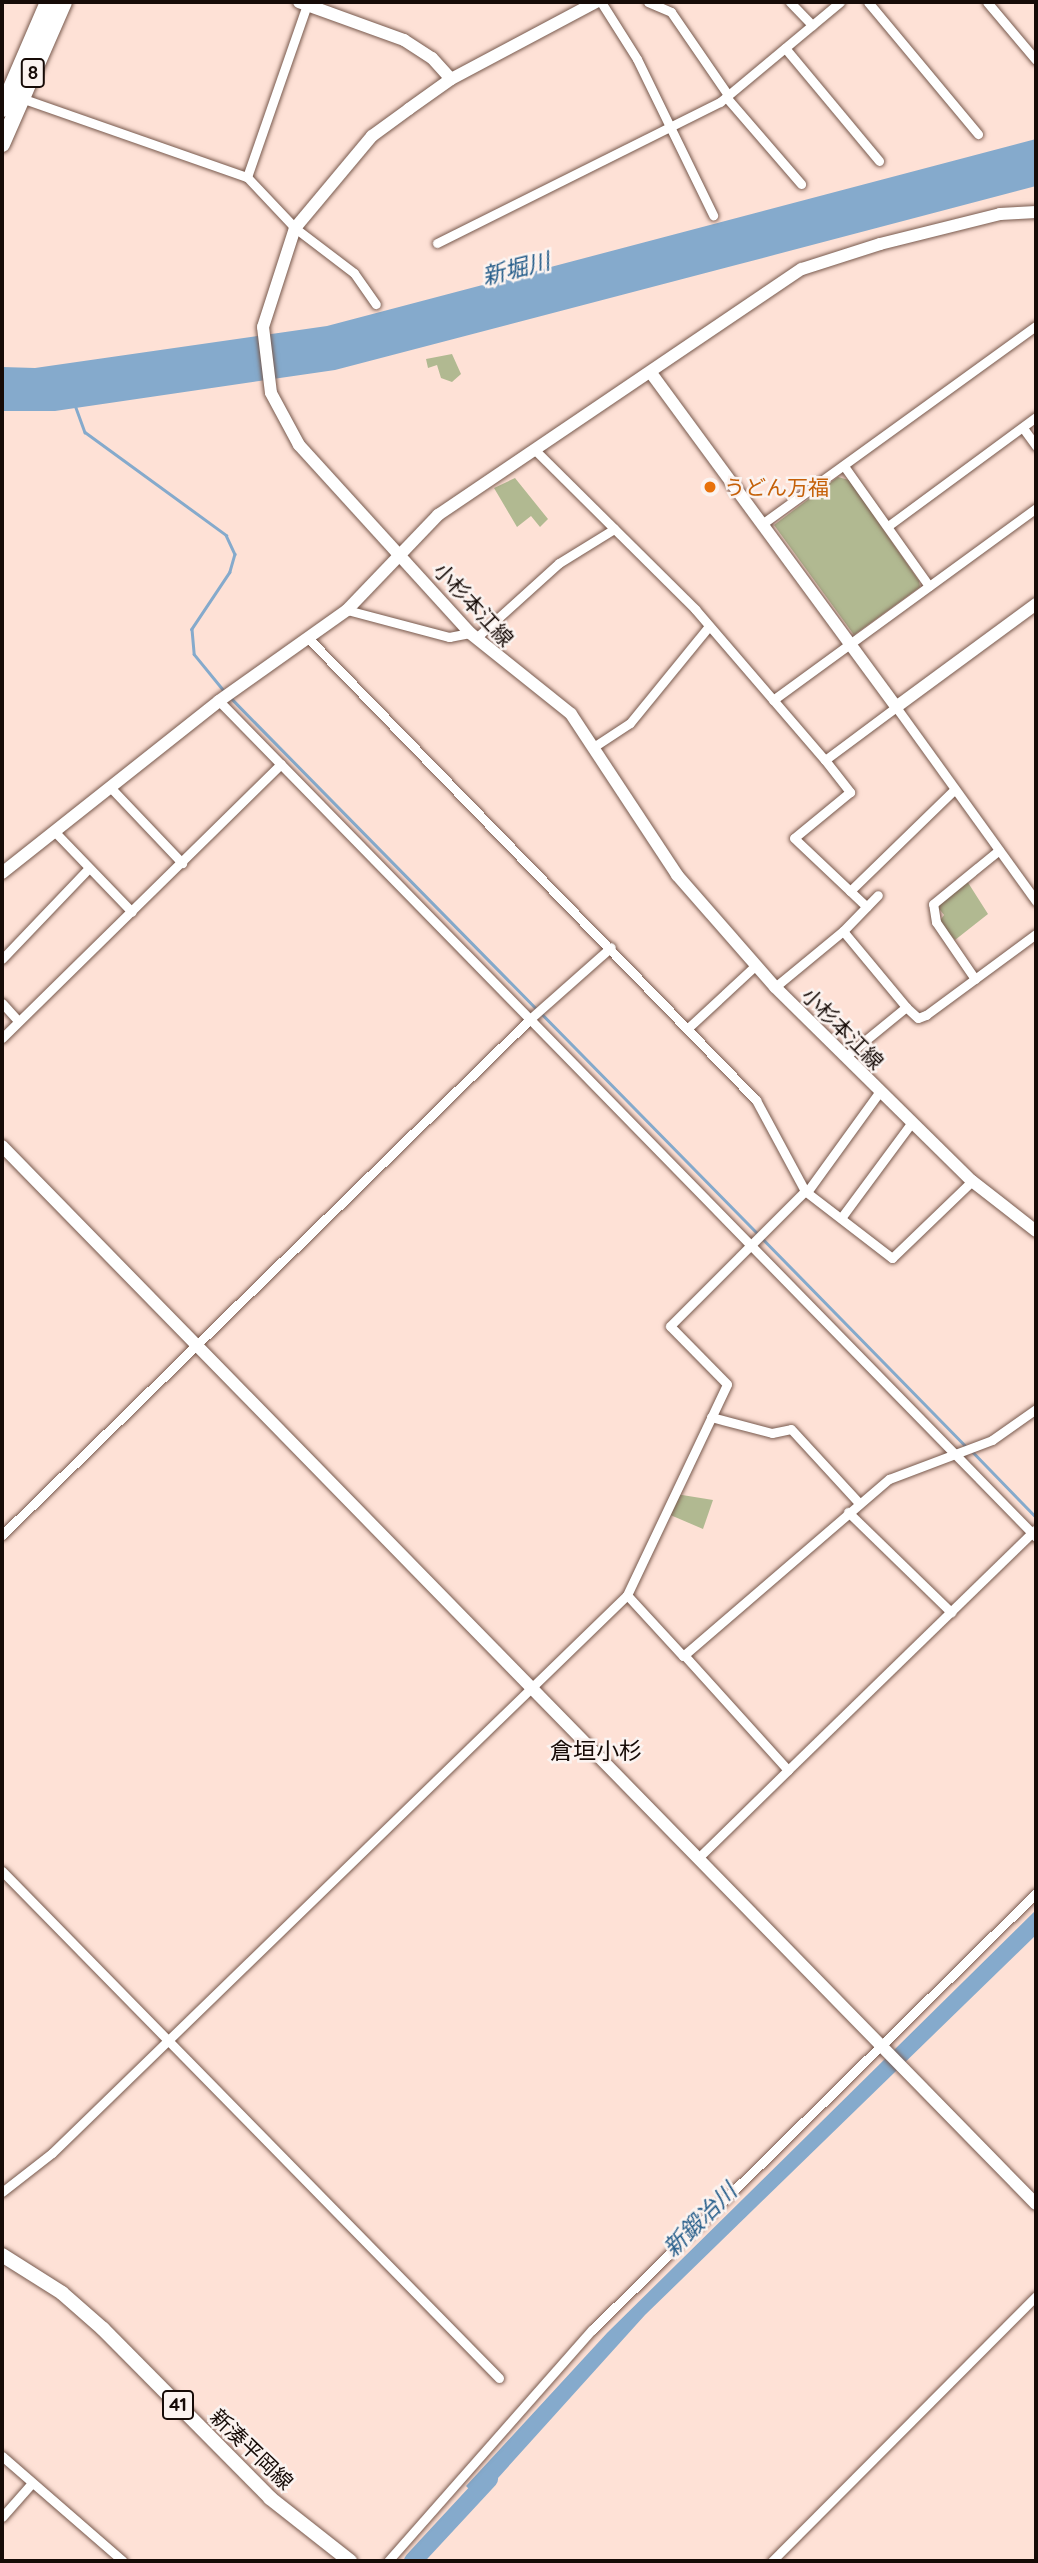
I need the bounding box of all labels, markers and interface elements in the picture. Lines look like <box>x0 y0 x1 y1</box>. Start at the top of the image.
road number: 8 <box>21 58 45 88</box>
water label: 新堀川 <box>479 247 553 291</box>
place label: うどん万福 <box>724 474 829 500</box>
marker: うどん万福 <box>702 479 718 495</box>
street label: 小杉本江線 <box>429 557 519 651</box>
street label: 小杉本江線 <box>797 982 889 1074</box>
district label: 倉垣小杉 <box>550 1737 642 1765</box>
water label: 新鍛冶川 <box>658 2178 742 2262</box>
road number: 41 <box>160 2390 196 2420</box>
street label: 新湊平岡線 <box>205 2403 299 2495</box>

